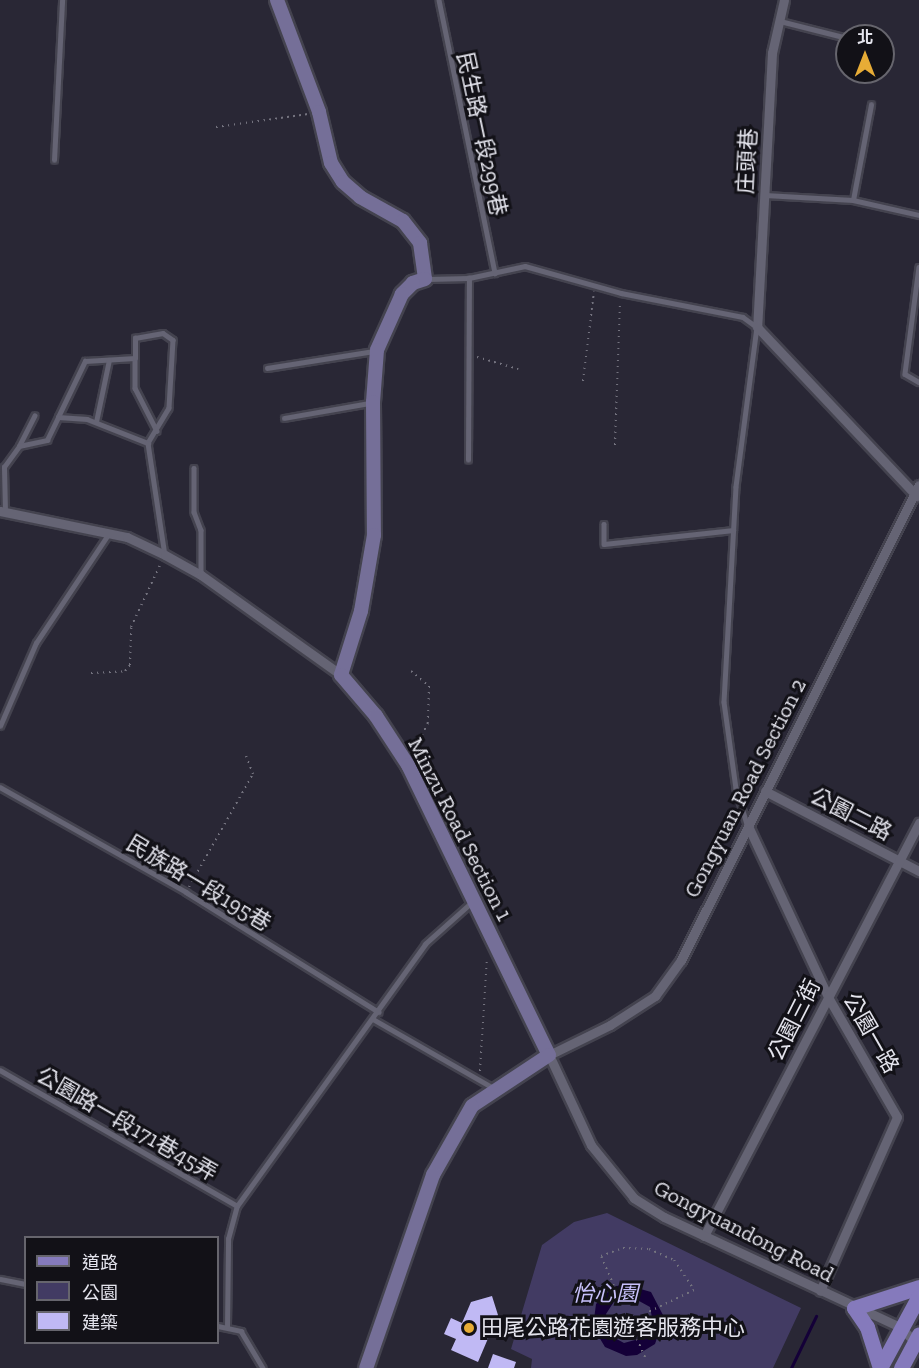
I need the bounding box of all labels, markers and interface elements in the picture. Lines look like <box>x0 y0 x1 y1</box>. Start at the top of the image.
north arrow <box>835 24 895 84</box>
text: 北 <box>857 28 873 47</box>
street label: 民生路一段299巷 <box>452 50 512 218</box>
street label: 庄頭巷 <box>732 127 762 195</box>
street label: Gongyuan Road Section 2 <box>678 674 812 902</box>
street label: Minzu Road Section 1 <box>402 733 518 925</box>
street label: 公園二路 <box>806 782 896 846</box>
street label: 民族路一段195巷 <box>122 830 276 936</box>
street label: 公園三街 <box>762 975 826 1065</box>
street label: 公園一路 <box>838 988 904 1078</box>
street label: 公園路一段171巷45弄 <box>32 1062 222 1186</box>
street label: Gongyuandong Road <box>650 1174 838 1288</box>
legend <box>24 1236 219 1344</box>
text: 道路 <box>82 1252 118 1274</box>
park label: 怡心園 <box>572 1281 638 1307</box>
text: 公園 <box>82 1282 118 1304</box>
text: 建築 <box>82 1312 118 1334</box>
place label: 田尾公路花園遊客服務中心 <box>481 1315 745 1341</box>
marker: 田尾公路花園遊客服務中心 <box>462 1321 476 1335</box>

